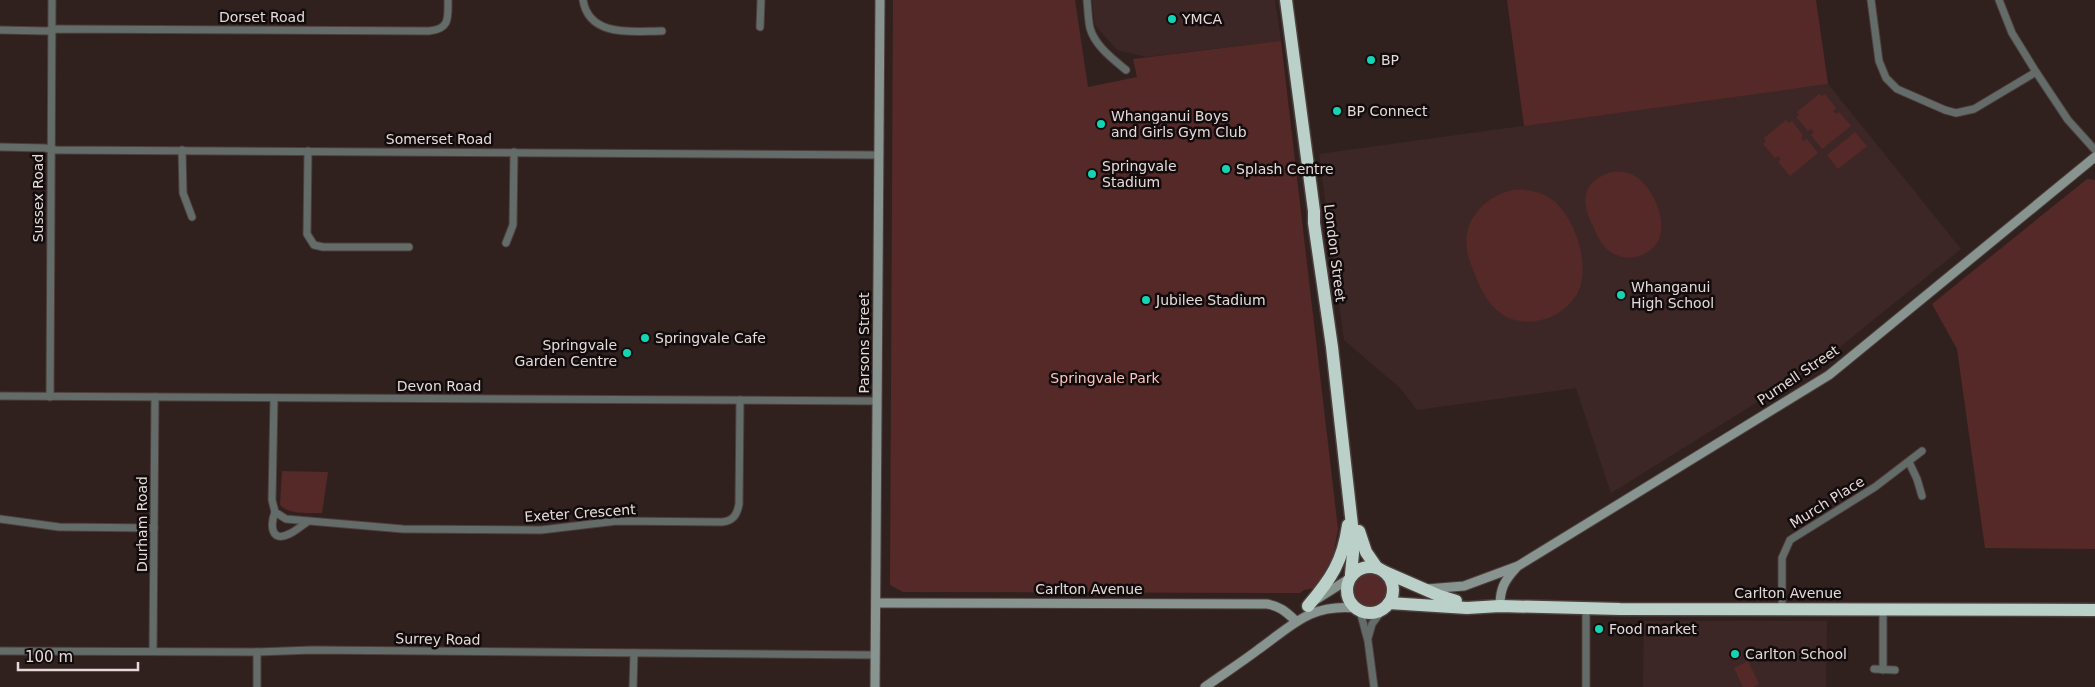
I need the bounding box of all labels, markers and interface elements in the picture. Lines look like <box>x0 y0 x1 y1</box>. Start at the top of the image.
street label: Dorset Road <box>219 9 305 25</box>
place label: YMCA <box>1181 11 1222 27</box>
marker: YMCA <box>1166 13 1178 25</box>
place label: BP <box>1381 52 1399 68</box>
marker: BP <box>1365 54 1377 66</box>
place label: BP Connect <box>1347 103 1428 119</box>
marker: BP Connect <box>1331 105 1343 117</box>
place label: Whanganui Boys and Girls Gym Club <box>1111 108 1247 140</box>
marker: Whanganui Boys and Girls Gym Club <box>1095 118 1107 130</box>
street label: Somerset Road <box>386 131 492 147</box>
street label: Sussex Road <box>30 154 46 242</box>
place label: Springvale Stadium <box>1102 158 1177 190</box>
place label: Splash Centre <box>1236 161 1334 177</box>
marker: Splash Centre <box>1220 163 1232 175</box>
marker: Springvale Stadium <box>1086 168 1098 180</box>
street label: London Street <box>1321 203 1349 303</box>
place label: Whanganui High School <box>1631 279 1714 311</box>
marker: Whanganui High School <box>1615 289 1627 301</box>
street label: Parsons Street <box>856 292 872 394</box>
place label: Jubilee Stadium <box>1155 292 1266 308</box>
marker: Jubilee Stadium <box>1140 294 1152 306</box>
place label: Springvale Cafe <box>655 330 766 346</box>
marker: Springvale Cafe <box>639 332 651 344</box>
place label: Springvale Garden Centre <box>514 337 617 369</box>
street label: Purnell Street <box>1754 342 1842 408</box>
marker: Springvale Garden Centre <box>621 347 633 359</box>
park label: Springvale Park <box>1050 370 1161 386</box>
street label: Devon Road <box>397 378 481 394</box>
street label: Murch Place <box>1787 473 1867 531</box>
street label: Durham Road <box>134 476 150 572</box>
street label: Exeter Crescent <box>524 501 637 525</box>
street label: Carlton Avenue <box>1035 581 1143 597</box>
street label: Carlton Avenue <box>1734 585 1842 601</box>
place label: Food market <box>1609 621 1697 637</box>
marker: Food market <box>1593 623 1605 635</box>
street label: Surrey Road <box>395 630 481 648</box>
scale bar <box>18 640 138 672</box>
place label: Carlton School <box>1745 646 1847 662</box>
text: 100 m <box>25 648 73 666</box>
marker: Carlton School <box>1729 648 1741 660</box>

